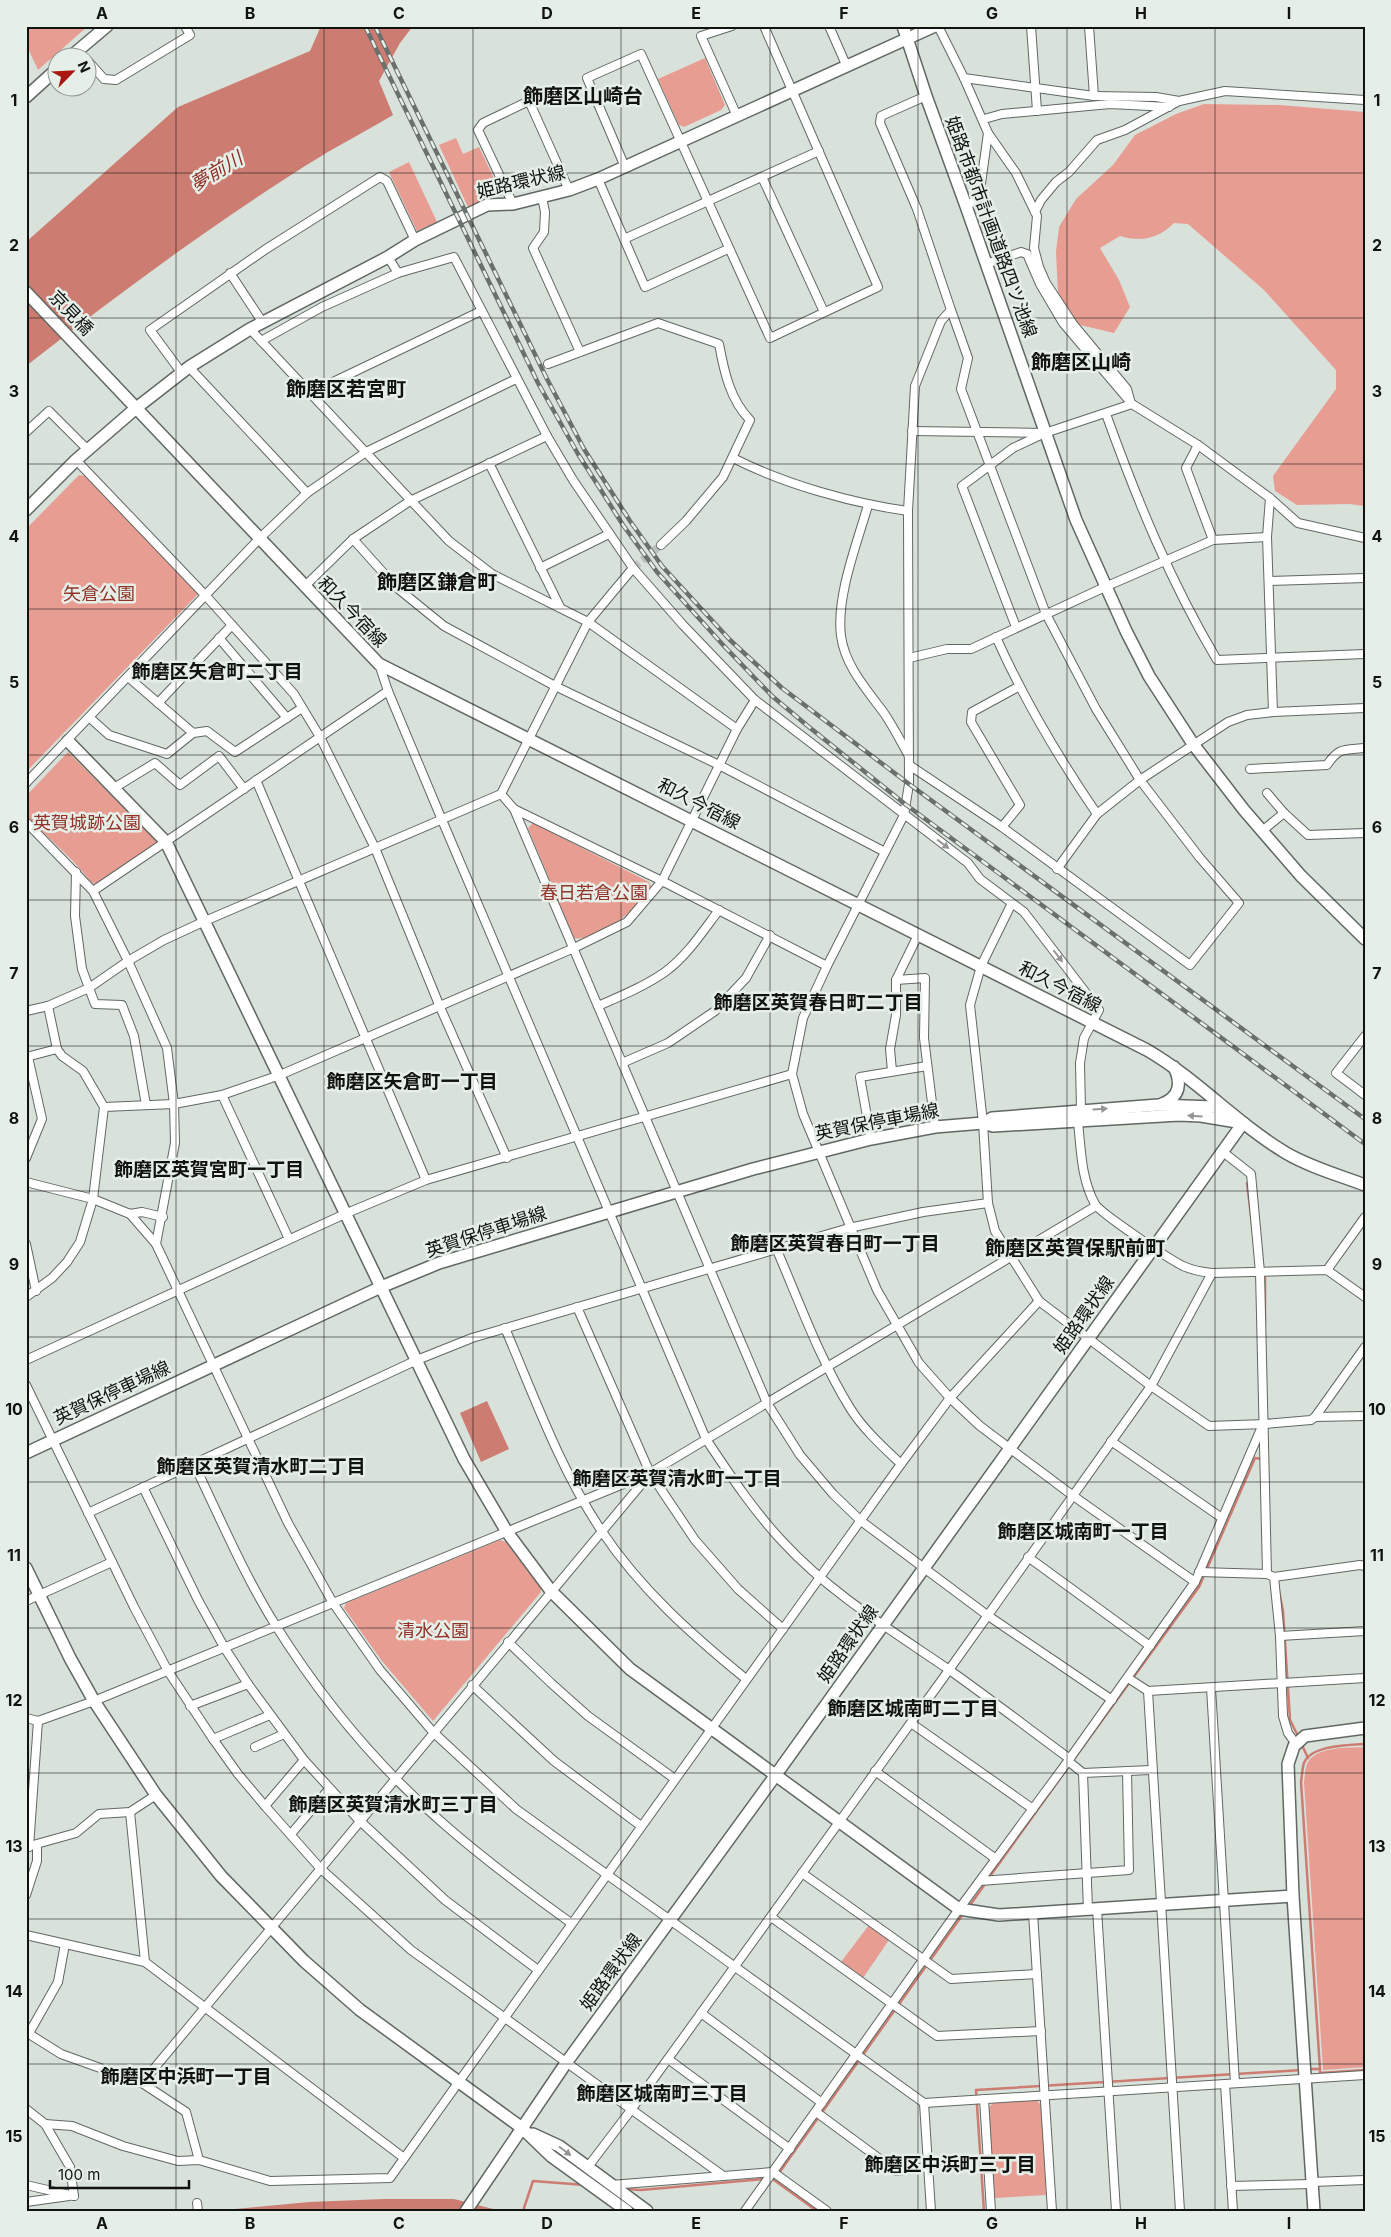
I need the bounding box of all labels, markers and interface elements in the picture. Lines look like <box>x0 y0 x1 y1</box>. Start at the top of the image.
text: A <box>96 3 108 23</box>
text: B <box>245 3 255 23</box>
text: C <box>393 3 405 23</box>
text: D <box>541 3 553 23</box>
text: E <box>691 3 701 23</box>
text: F <box>839 3 849 23</box>
text: G <box>986 3 998 23</box>
text: H <box>1135 3 1147 23</box>
text: I <box>1287 3 1291 23</box>
north arrow <box>48 48 98 98</box>
text: N <box>74 58 94 75</box>
district label: 飾磨区山崎台 <box>523 84 643 108</box>
text: 1 <box>11 90 17 110</box>
text: 1 <box>1374 90 1380 110</box>
street label: 姫路市都市計画道路四ツ池線 <box>942 113 1041 340</box>
water label: 夢前川 <box>186 146 248 196</box>
street label: 姫路環状線 <box>475 161 567 202</box>
text: 2 <box>9 235 19 255</box>
text: 2 <box>1372 235 1382 255</box>
street label: 京見橋 <box>45 286 98 339</box>
district label: 飾磨区山崎 <box>1031 350 1131 374</box>
district label: 飾磨区若宮町 <box>286 377 406 401</box>
text: 3 <box>9 381 19 401</box>
text: 3 <box>1372 381 1382 401</box>
text: 4 <box>9 526 20 546</box>
text: 4 <box>1372 526 1383 546</box>
district label: 飾磨区鎌倉町 <box>377 570 497 594</box>
street label: 和久今宿線 <box>314 572 391 651</box>
park label: 矢倉公園 <box>63 583 135 604</box>
district label: 飾磨区矢倉町二丁目 <box>131 660 303 683</box>
text: 5 <box>9 672 19 692</box>
text: 5 <box>1372 672 1382 692</box>
street label: 和久今宿線 <box>654 774 744 833</box>
park label: 英賀城跡公園 <box>33 812 141 833</box>
text: 6 <box>9 817 19 837</box>
text: 6 <box>1372 817 1382 837</box>
one-way arrow <box>936 839 949 850</box>
park label: 春日若倉公園 <box>540 882 648 903</box>
one-way arrow <box>1053 950 1063 963</box>
street label: 和久今宿線 <box>1015 957 1105 1016</box>
text: 7 <box>9 963 19 983</box>
text: 7 <box>1372 963 1382 983</box>
district label: 飾磨区英賀春日町二丁目 <box>713 991 923 1014</box>
district label: 飾磨区矢倉町一丁目 <box>326 1070 498 1093</box>
street label: 英賀保停車場線 <box>813 1099 941 1144</box>
one-way arrow <box>1092 1104 1108 1112</box>
text: 8 <box>9 1108 19 1128</box>
text: 8 <box>1372 1108 1382 1128</box>
one-way arrow <box>1186 1111 1202 1119</box>
district label: 飾磨区英賀宮町一丁目 <box>114 1158 304 1181</box>
street label: 英賀保停車場線 <box>423 1202 549 1261</box>
district label: 飾磨区英賀春日町一丁目 <box>730 1232 940 1255</box>
district label: 飾磨区英賀保駅前町 <box>985 1236 1165 1260</box>
text: 9 <box>9 1254 19 1274</box>
text: 9 <box>1372 1254 1382 1274</box>
street label: 姫路環状線 <box>1049 1272 1118 1358</box>
street label: 英賀保停車場線 <box>50 1356 173 1429</box>
text: 10 <box>5 1399 23 1419</box>
text: 10 <box>1368 1399 1386 1419</box>
district label: 飾磨区英賀清水町二丁目 <box>156 1455 366 1478</box>
district label: 飾磨区英賀清水町一丁目 <box>572 1467 782 1490</box>
district label: 飾磨区城南町一丁目 <box>997 1520 1169 1543</box>
text: 11 <box>7 1545 21 1565</box>
text: 11 <box>1370 1545 1384 1565</box>
street label: 姫路環状線 <box>813 1601 882 1687</box>
park label: 清水公園 <box>397 1620 469 1641</box>
text: 12 <box>6 1690 22 1710</box>
text: 12 <box>1369 1690 1385 1710</box>
district label: 飾磨区城南町二丁目 <box>827 1697 999 1720</box>
district label: 飾磨区英賀清水町三丁目 <box>288 1793 498 1816</box>
text: 13 <box>5 1836 23 1856</box>
text: 13 <box>1368 1836 1386 1856</box>
street label: 姫路環状線 <box>576 1929 646 2014</box>
text: 14 <box>5 1981 23 2001</box>
text: 14 <box>1368 1981 1386 2001</box>
district label: 飾磨区中浜町一丁目 <box>100 2065 272 2088</box>
district label: 飾磨区城南町三丁目 <box>576 2082 748 2105</box>
text: 15 <box>5 2126 23 2146</box>
text: 15 <box>1368 2126 1386 2146</box>
one-way arrow <box>558 2146 571 2157</box>
district label: 飾磨区中浜町三丁目 <box>864 2153 1036 2176</box>
scale bar <box>50 2157 189 2189</box>
text: 100 m <box>58 2165 100 2184</box>
text: A <box>96 2213 108 2233</box>
text: B <box>245 2213 255 2233</box>
text: C <box>393 2213 405 2233</box>
text: D <box>541 2213 553 2233</box>
text: E <box>691 2213 701 2233</box>
text: F <box>839 2213 849 2233</box>
text: G <box>986 2213 998 2233</box>
text: H <box>1135 2213 1147 2233</box>
text: I <box>1287 2213 1291 2233</box>

